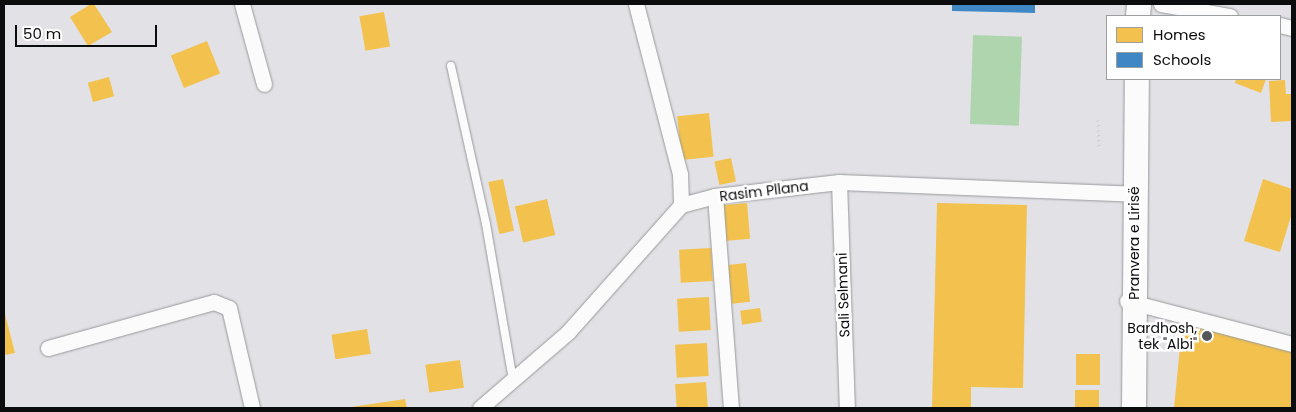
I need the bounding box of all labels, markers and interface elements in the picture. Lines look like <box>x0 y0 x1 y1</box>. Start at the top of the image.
scale bar <box>18 15 160 47</box>
legend <box>1106 15 1281 80</box>
text: 50 m <box>23 23 61 44</box>
text: Homes <box>1153 24 1206 45</box>
text: Schools <box>1153 49 1211 70</box>
street label: Rasim Pllana <box>718 177 810 205</box>
street label: Pranvera e Lirisë <box>1126 186 1142 300</box>
street label: Sali Selmani <box>833 252 853 338</box>
place label: Bardhosh, tek "Albi" <box>1127 320 1197 352</box>
marker: Bardhosh, tek "Albi" <box>1201 330 1213 342</box>

